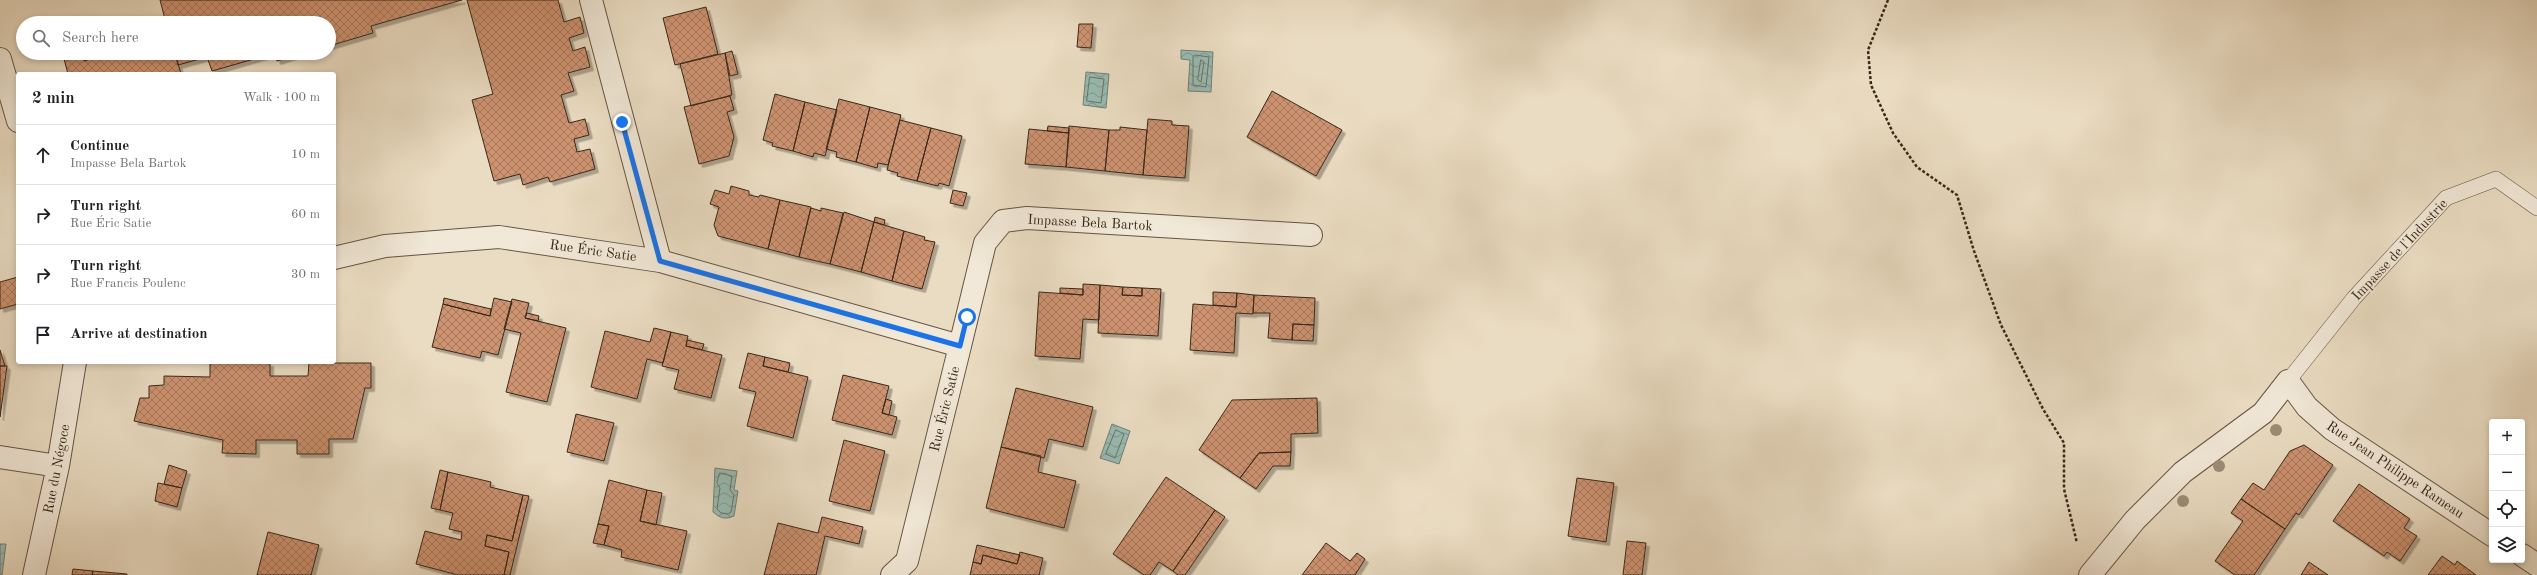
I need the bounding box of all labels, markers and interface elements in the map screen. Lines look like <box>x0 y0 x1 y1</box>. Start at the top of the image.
search box <box>16 16 336 60</box>
icon: search <box>30 27 52 49</box>
text: Search here <box>62 31 139 46</box>
text: 2 min <box>32 90 75 107</box>
text: Walk · 100 m <box>243 91 320 104</box>
route end <box>613 113 631 131</box>
text: Continue <box>70 139 129 154</box>
icon: ahead <box>32 144 54 166</box>
text: 10 m <box>291 148 320 161</box>
text: Impasse Bela Bartok <box>70 157 187 170</box>
street label: Impasse de l'Industrie <box>2350 197 2450 303</box>
text: Turn right <box>70 199 141 214</box>
icon: right <box>32 204 54 226</box>
text: 60 m <box>291 208 320 221</box>
street label: Impasse Bela Bartok <box>1027 213 1153 233</box>
text: Rue Éric Satie <box>70 217 152 230</box>
street label: Rue Éric Satie <box>549 235 638 264</box>
text: Turn right <box>70 259 141 274</box>
icon: right <box>32 264 54 286</box>
text: 30 m <box>291 268 320 281</box>
text: Rue Francis Poulenc <box>70 277 186 290</box>
route start <box>958 308 976 326</box>
icon: arrive <box>32 324 54 346</box>
text: Arrive at destination <box>70 327 208 342</box>
street label: Rue Éric Satie <box>925 364 962 453</box>
street label: Rue Jean Philippe Rameau <box>2324 419 2467 522</box>
map controls <box>2489 419 2525 563</box>
button: + <box>2489 419 2525 455</box>
street label: Rue du Négoce <box>41 423 73 515</box>
button: − <box>2489 455 2525 491</box>
button: locate <box>2489 491 2525 527</box>
button: layers <box>2489 527 2525 563</box>

